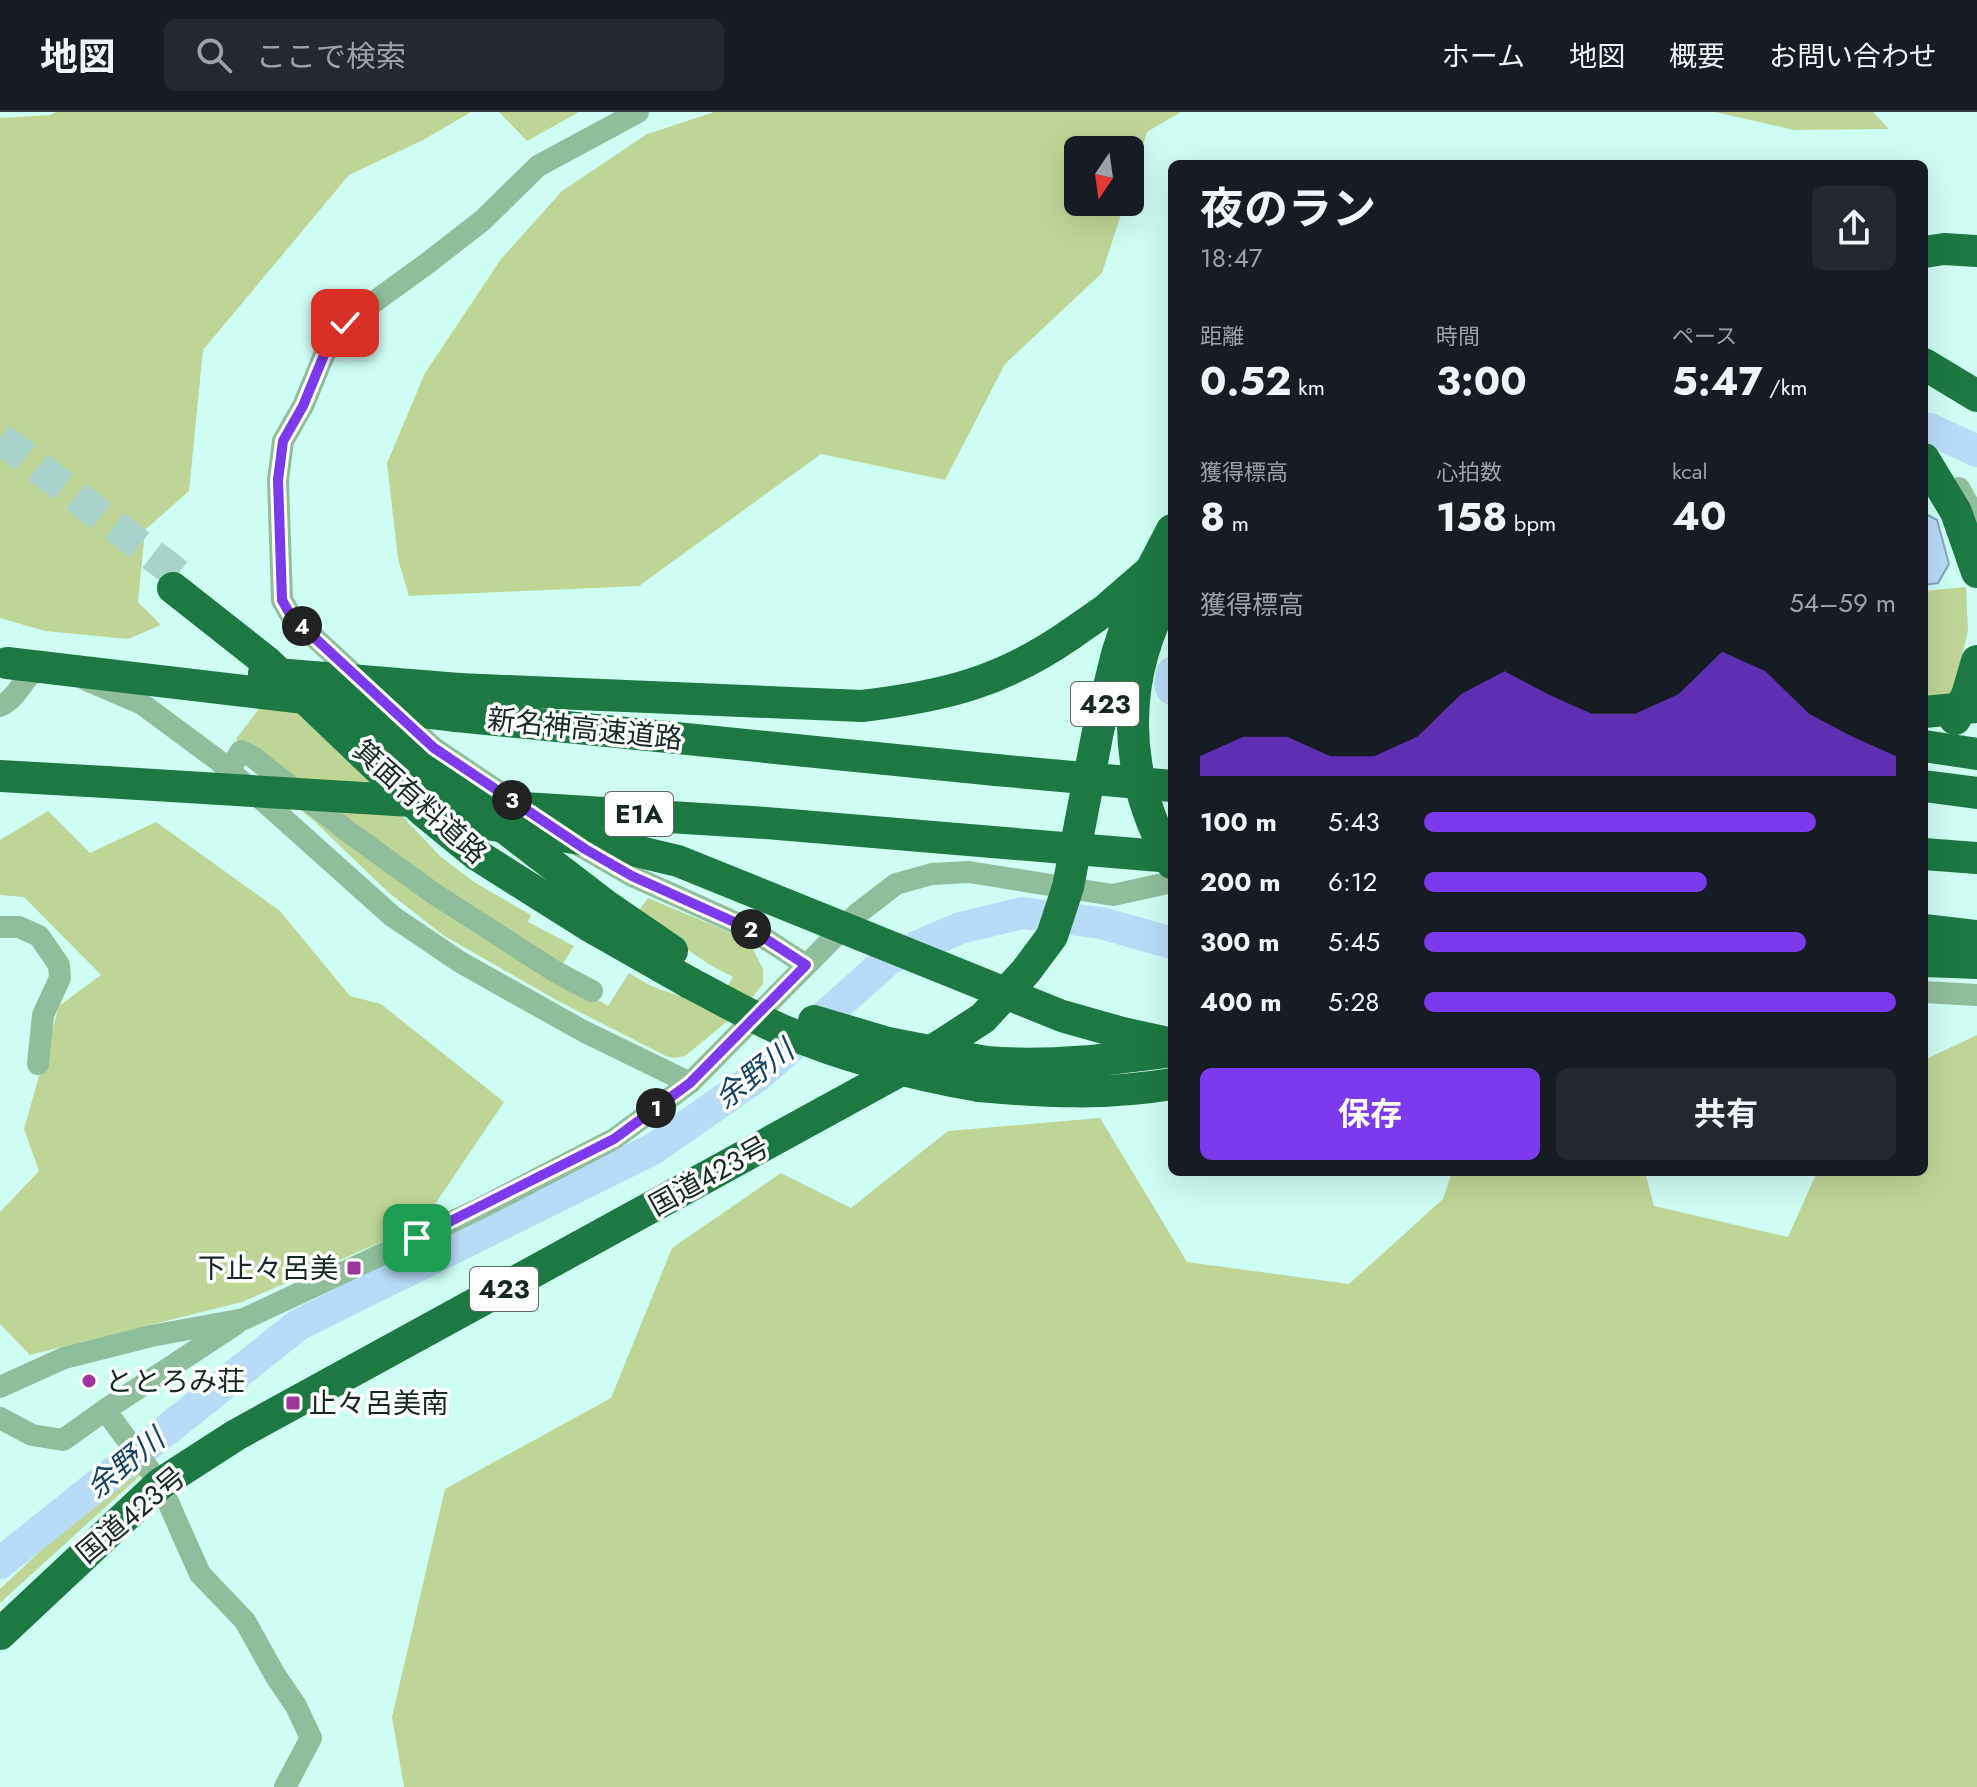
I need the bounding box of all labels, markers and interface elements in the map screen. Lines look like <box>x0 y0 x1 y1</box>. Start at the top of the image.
search box <box>164 19 724 91</box>
text: 地図 <box>40 29 116 84</box>
icon: search <box>192 33 236 77</box>
text: ここで検索 <box>256 35 406 78</box>
text: ホーム <box>1442 36 1525 77</box>
text: 地図 <box>1569 36 1625 77</box>
text: 概要 <box>1669 36 1725 77</box>
text: お問い合わせ <box>1769 36 1937 77</box>
north arrow <box>1064 136 1144 216</box>
map controls <box>1064 136 1144 216</box>
text: 夜のラン <box>1200 177 1376 241</box>
button: share <box>1812 186 1896 270</box>
text: 18:47 <box>1200 239 1263 277</box>
pin <box>311 289 379 357</box>
icon: check <box>323 301 367 345</box>
text: 距離 <box>1200 320 1244 352</box>
text: 時間 <box>1436 320 1480 352</box>
text: ペース <box>1672 320 1737 352</box>
text: 0.52 <box>1200 352 1291 410</box>
text: 3:00 <box>1436 352 1527 410</box>
text: 5:47 <box>1672 352 1763 410</box>
text: km <box>1291 371 1325 403</box>
text: /km <box>1763 371 1808 403</box>
text: kcal <box>1672 455 1708 487</box>
text: 獲得標高 <box>1200 456 1288 488</box>
text: 心拍数 <box>1436 456 1502 488</box>
text: 40 <box>1672 487 1726 545</box>
text: 8 <box>1200 488 1225 546</box>
text: 158 <box>1436 488 1507 546</box>
text: m <box>1225 507 1249 539</box>
text: bpm <box>1507 507 1556 539</box>
text: 54–59 m <box>1789 584 1896 622</box>
text: 獲得標高 <box>1200 586 1304 624</box>
pin: 4 <box>282 606 322 646</box>
text: 4 <box>294 610 310 642</box>
road number: 423 <box>1071 682 1139 726</box>
street label: 新名神高速道路 <box>485 698 685 760</box>
street label: 箕面有料道路 <box>344 731 496 873</box>
pin: 3 <box>492 780 532 820</box>
text: 3 <box>505 784 519 816</box>
road number: E1A <box>605 792 673 836</box>
text: 100 m <box>1200 803 1277 841</box>
text: 5:43 <box>1328 803 1380 841</box>
text: 200 m <box>1200 863 1281 901</box>
text: 6:12 <box>1328 863 1377 901</box>
pin: 2 <box>731 909 771 949</box>
text: 2 <box>744 913 758 945</box>
text: 300 m <box>1200 923 1280 961</box>
text: 5:45 <box>1328 923 1380 961</box>
text: 400 m <box>1200 983 1282 1021</box>
text: 5:28 <box>1328 983 1379 1021</box>
water label: 余野川 <box>705 1028 805 1119</box>
button: 保存 <box>1200 1068 1540 1160</box>
button: 共有 <box>1556 1068 1896 1160</box>
pin: 1 <box>636 1088 676 1128</box>
text: 1 <box>650 1092 662 1124</box>
street label: 国道423号 <box>642 1126 776 1226</box>
pin <box>383 1204 451 1272</box>
icon: arrive <box>395 1216 439 1260</box>
place label: 下止々呂美 <box>198 1248 338 1289</box>
marker: 下止々呂美 <box>345 1259 363 1277</box>
road number: 423 <box>470 1267 538 1311</box>
place label: ととろみ荘 <box>105 1361 245 1402</box>
marker: ととろみ荘 <box>80 1372 98 1390</box>
place label: 止々呂美南 <box>309 1383 449 1424</box>
marker: 止々呂美南 <box>284 1394 302 1412</box>
water label: 余野川 <box>76 1416 176 1508</box>
street label: 国道423号 <box>67 1457 195 1573</box>

